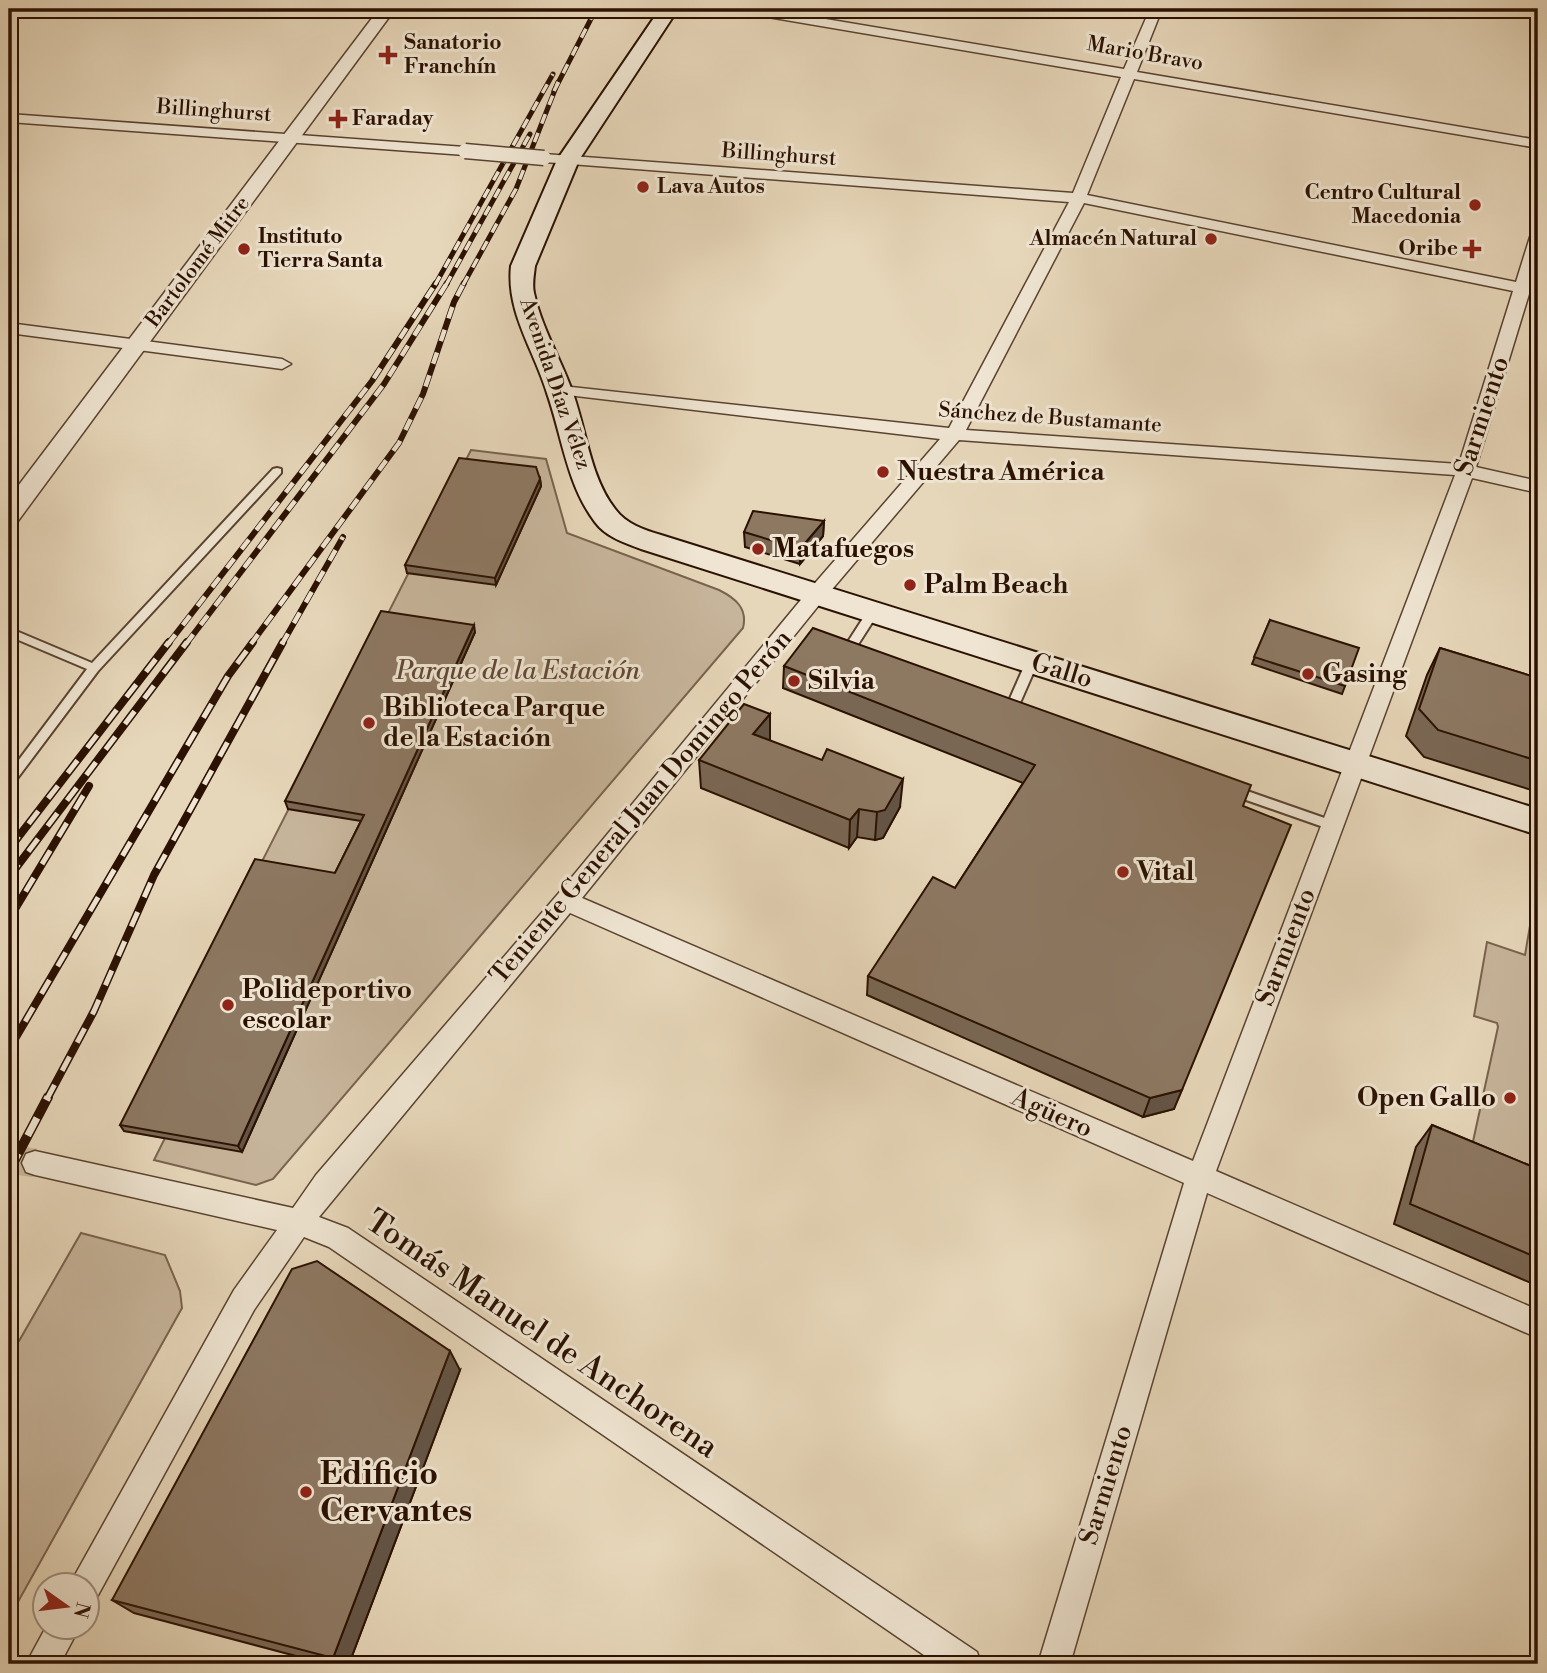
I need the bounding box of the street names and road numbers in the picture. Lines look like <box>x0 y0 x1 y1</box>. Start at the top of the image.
street label: Mario Bravo <box>1085 31 1205 77</box>
street label: Billinghurst <box>155 94 273 128</box>
street label: Billinghurst <box>720 138 838 172</box>
street label: Bartolomé Mitre <box>140 191 256 334</box>
street label: Avenida Díaz Vélez <box>513 294 597 473</box>
street label: Sarmiento <box>1448 352 1516 480</box>
street label: Sánchez de Bustamante <box>937 397 1163 439</box>
street label: Teniente General Juan Domingo Perón <box>483 623 799 991</box>
street label: Gallo <box>1028 647 1096 695</box>
street label: Sarmiento <box>1249 884 1323 1010</box>
street label: Agüero <box>1006 1081 1098 1145</box>
street label: Tomás Manuel de Anchorena <box>358 1201 726 1467</box>
street label: Sarmiento <box>1073 1421 1139 1549</box>

